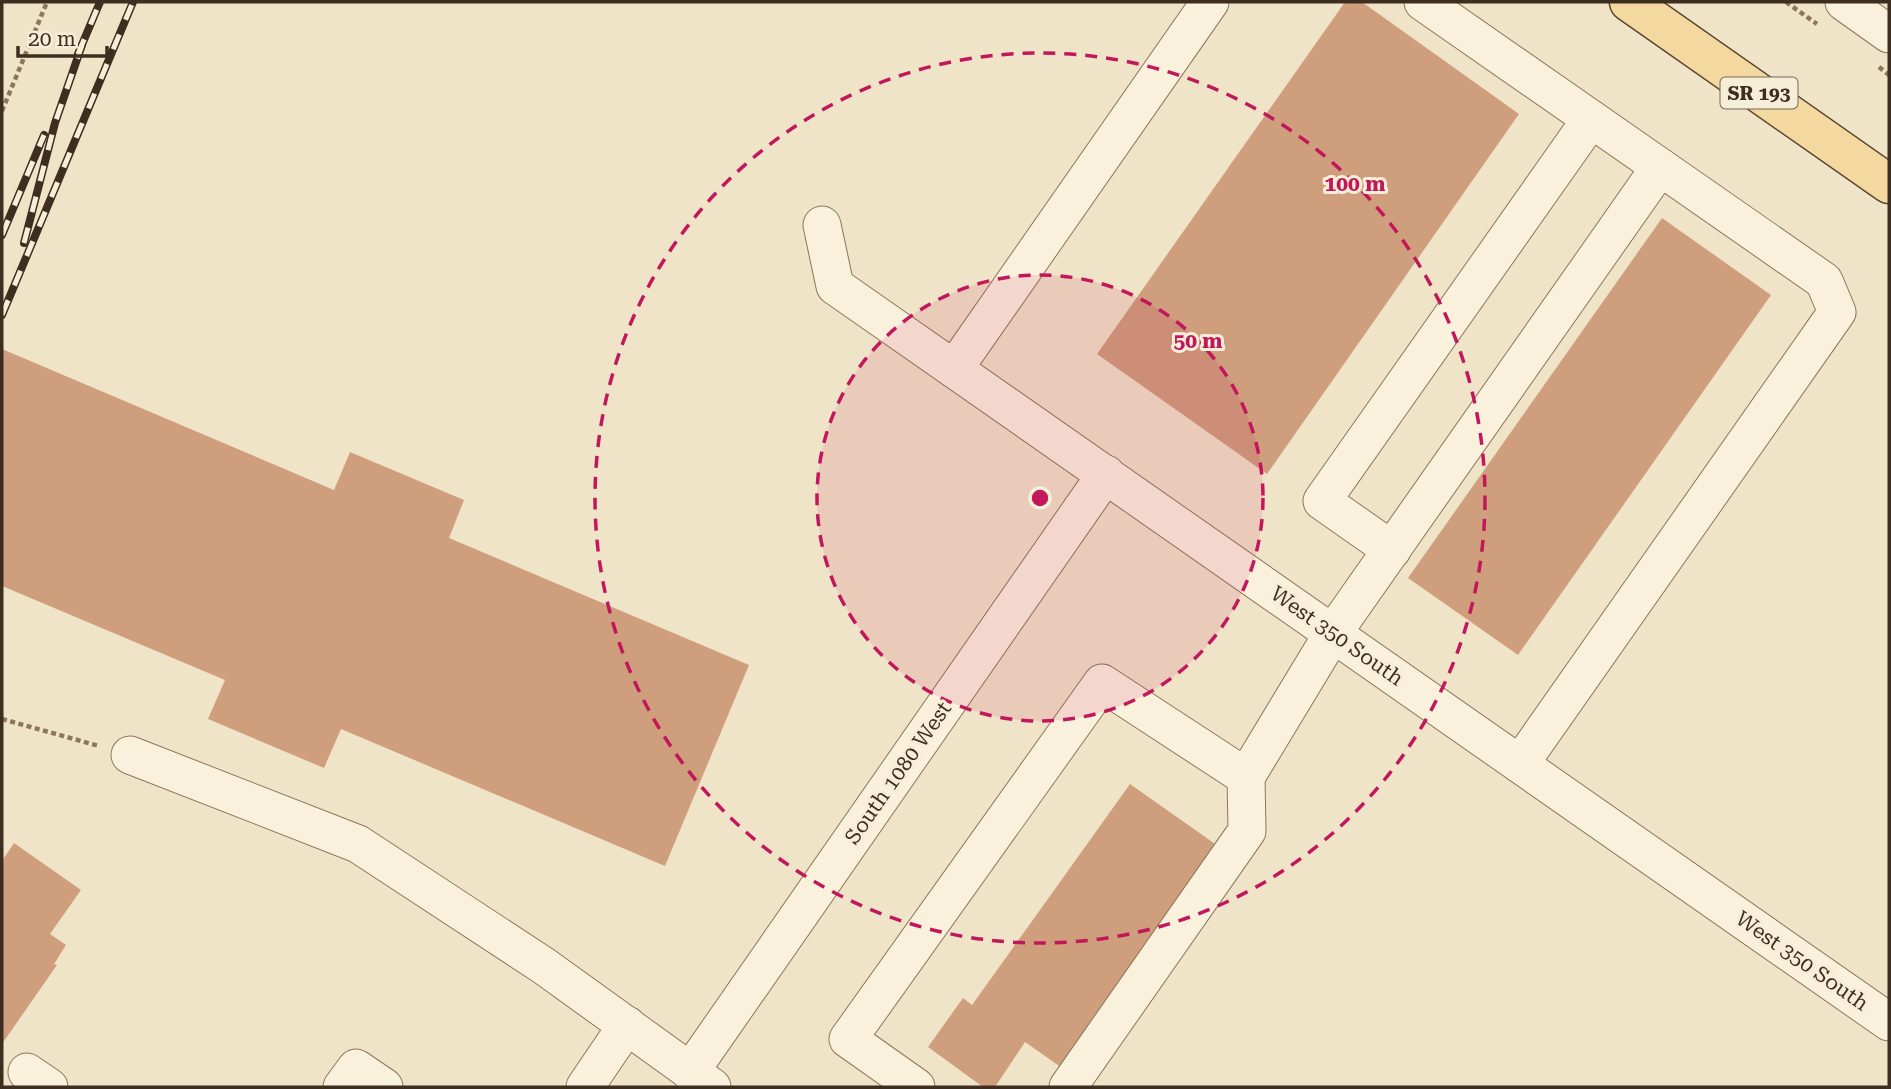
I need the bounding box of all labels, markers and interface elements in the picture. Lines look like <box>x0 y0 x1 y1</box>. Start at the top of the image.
scale bar <box>18 14 107 58</box>
text: 20 m <box>28 27 76 51</box>
road number: SR 193 <box>1720 78 1798 108</box>
text: 100 m <box>1325 172 1385 196</box>
text: 50 m <box>1173 329 1223 353</box>
centre of rings <box>1028 486 1052 510</box>
street label: West 350 South <box>1266 581 1408 691</box>
street label: South 1080 West <box>840 697 956 849</box>
street label: West 350 South <box>1731 906 1873 1016</box>

